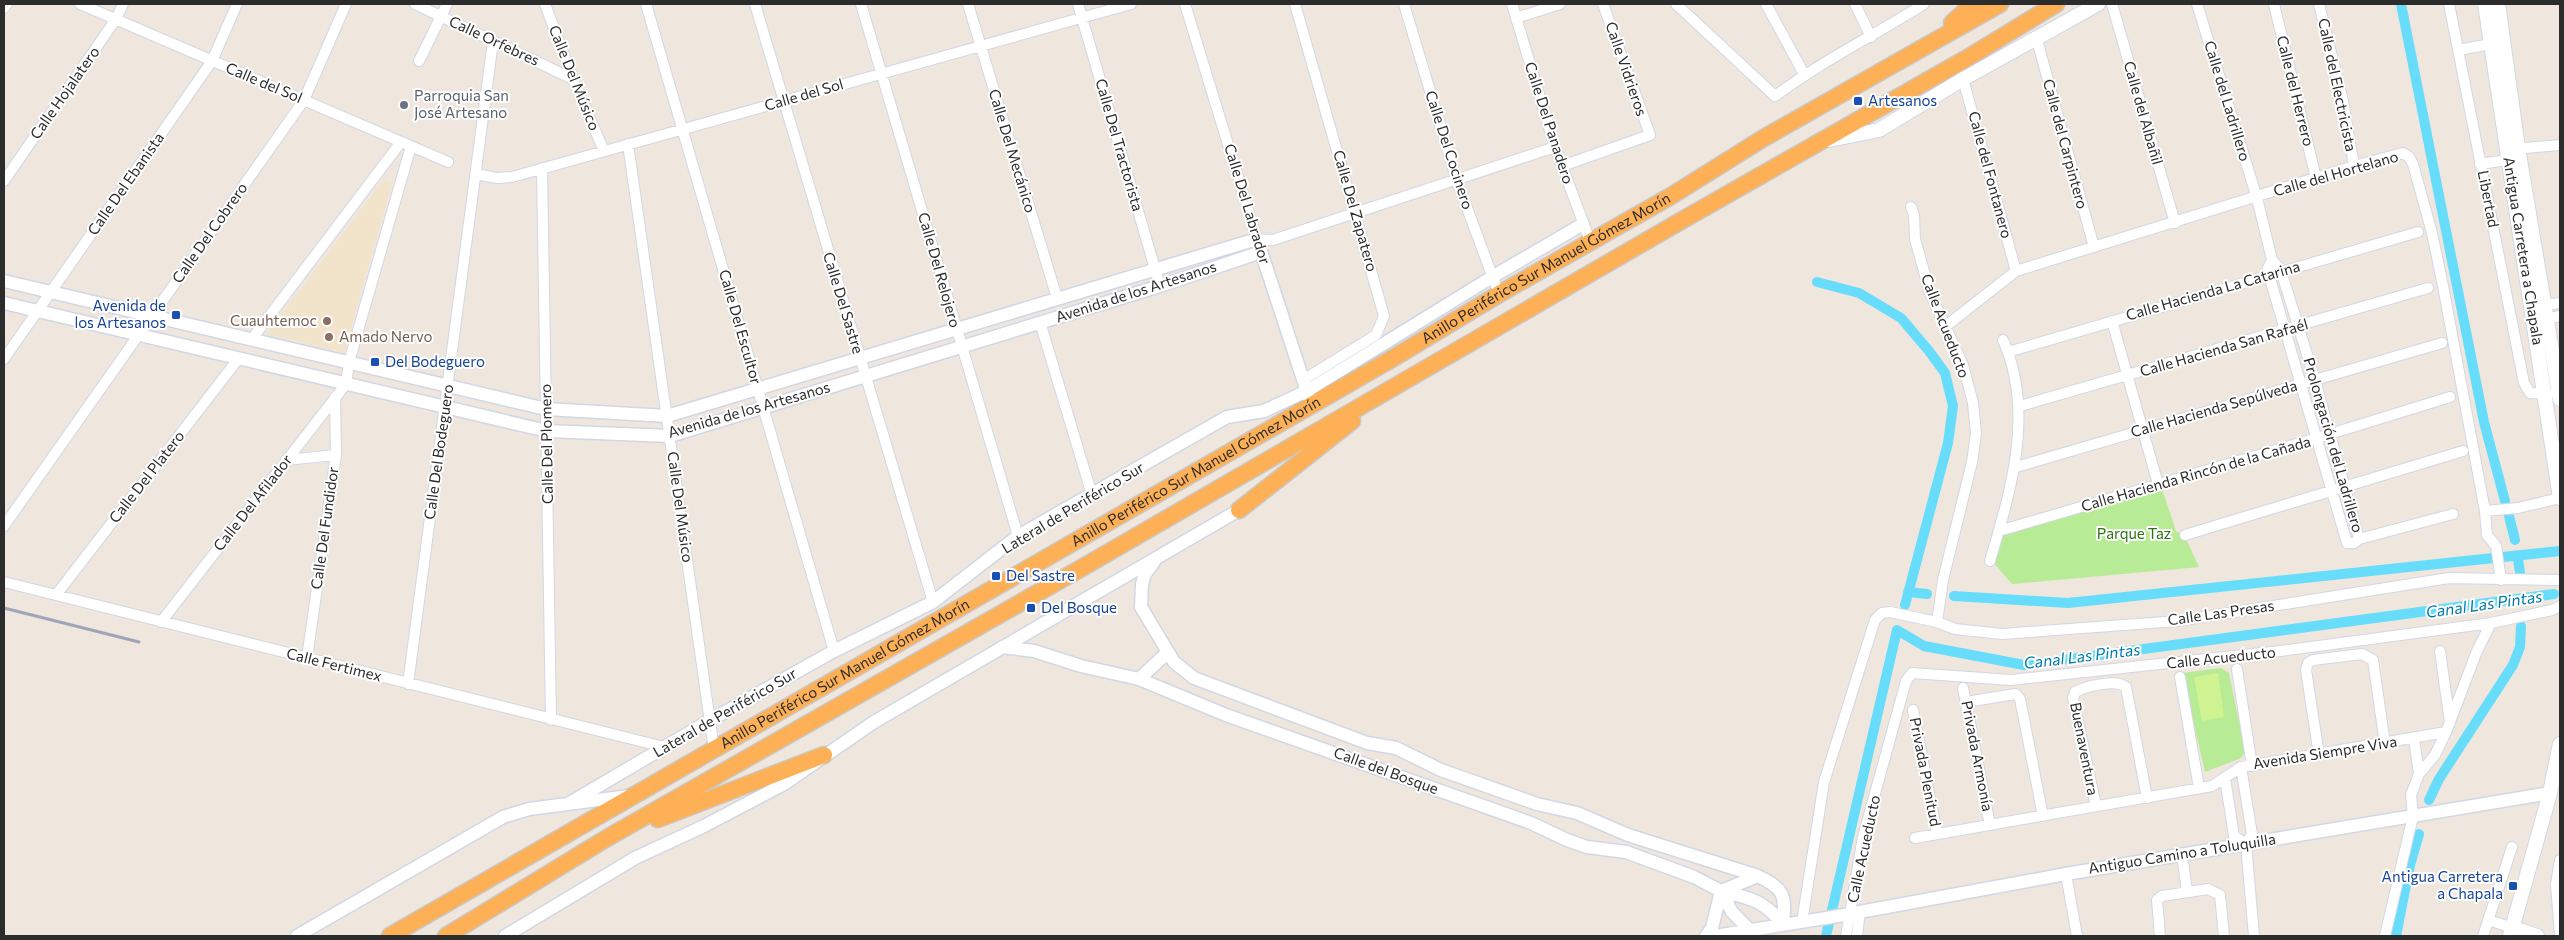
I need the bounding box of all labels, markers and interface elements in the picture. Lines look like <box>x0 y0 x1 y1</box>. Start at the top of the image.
street label: Calle Orfebres <box>446 11 543 69</box>
street label: Calle del Electricista <box>2315 16 2361 153</box>
street label: Calle Vidrieros <box>1602 19 1652 118</box>
street label: Calle Del Músico <box>546 22 604 133</box>
street label: Calle del Herrero <box>2274 34 2318 148</box>
street label: Calle del Ladrillero <box>2201 38 2255 163</box>
street label: Calle Hojalatero <box>26 43 103 142</box>
street label: Calle del Sol <box>223 58 305 106</box>
street label: Calle Del Panadero <box>1522 59 1578 186</box>
street label: Calle del Albañil <box>2121 59 2167 167</box>
street label: Calle del Sol <box>762 74 845 114</box>
street label: Calle Del Tractorista <box>1092 76 1148 213</box>
street label: Calle del Carpintero <box>2040 77 2092 211</box>
place label: Parroquia San José Artesano <box>414 86 509 121</box>
street label: Calle Del Mecánico <box>986 87 1040 215</box>
street label: Calle Del Cocinero <box>1422 88 1478 211</box>
place label: Artesanos <box>1868 91 1937 109</box>
marker: Artesanos <box>1852 95 1864 107</box>
marker: Parroquia San José Artesano <box>398 99 410 111</box>
street label: Calle del Fontanero <box>1965 109 2017 240</box>
street label: Calle Del Ebanista <box>83 129 167 238</box>
street label: Calle Del Labrador <box>1221 141 1275 266</box>
street label: Calle del Hortelano <box>2271 147 2400 199</box>
street label: Calle Del Zapatero <box>1330 148 1382 274</box>
street label: Antigua Carretera a Chapala <box>2500 156 2548 346</box>
street label: Libertad <box>2475 169 2503 229</box>
street label: Calle Del Cobrero <box>168 179 251 286</box>
street label: Anillo Periférico Sur Manuel Gómez Morín <box>1418 188 1673 347</box>
street label: Calle Del Relojero <box>915 210 965 329</box>
street label: Calle Del Sastre <box>820 250 868 356</box>
street label: Avenida de los Artesanos <box>1053 256 1218 326</box>
street label: Calle Hacienda La Catarina <box>2123 257 2302 324</box>
street label: Calle Del Escultor <box>716 267 766 386</box>
street label: Calle Acueducto <box>1918 271 1974 380</box>
place label: Avenida de los Artesanos <box>74 296 166 331</box>
marker: Avenida de los Artesanos <box>170 309 182 321</box>
place label: Cuauhtemoc <box>230 311 317 329</box>
street label: Calle Hacienda San Rafaél <box>2138 314 2310 380</box>
marker: Cuauhtemoc <box>321 315 333 327</box>
place label: Amado Nervo <box>339 327 432 345</box>
marker: Amado Nervo <box>323 331 335 343</box>
place label: Del Bodeguero <box>385 352 485 370</box>
street label: Prolongación del Ladrillero <box>2300 355 2368 534</box>
marker: Del Bodeguero <box>369 356 381 368</box>
street label: Calle Hacienda Sepúlveda <box>2128 376 2299 440</box>
street label: Avenida de los Artesanos <box>666 377 832 441</box>
street label: Calle Del Bodeguero <box>420 383 456 521</box>
street label: Calle Del Plomero <box>536 384 556 504</box>
street label: Anillo Periférico Sur Manuel Gómez Morín <box>1067 392 1323 550</box>
street label: Calle Del Platero <box>105 427 188 526</box>
street label: Calle Hacienda Rincón de la Cañada <box>2079 432 2313 515</box>
street label: Calle Del Músico <box>664 450 698 564</box>
street label: Calle Del Afilador <box>209 451 295 554</box>
street label: Lateral de Periférico Sur <box>998 457 1147 557</box>
street label: Calle Del Fundidor <box>306 465 342 590</box>
park label: Parque Taz <box>2097 524 2171 542</box>
place label: Del Sastre <box>1006 566 1075 584</box>
marker: Del Sastre <box>990 570 1002 582</box>
water label: Canal Las Pintas <box>2424 586 2543 621</box>
street label: Anillo Periférico Sur Manuel Gómez Morín <box>717 594 972 752</box>
street label: Calle Las Presas <box>2167 596 2275 628</box>
place label: Del Bosque <box>1041 598 1117 616</box>
marker: Del Bosque <box>1025 602 1037 614</box>
water label: Canal Las Pintas <box>2023 639 2141 672</box>
street label: Calle Acueducto <box>2165 642 2276 672</box>
street label: Calle Fertimex <box>285 643 384 685</box>
street label: Lateral de Periférico Sur <box>649 664 800 761</box>
street label: Privada Armonía <box>1958 699 1998 813</box>
street label: Buenaventura <box>2067 701 2103 797</box>
street label: Privada Plenitud <box>1907 716 1945 828</box>
street label: Avenida Siempre Viva <box>2252 732 2398 772</box>
street label: Calle del Bosque <box>1331 743 1441 797</box>
street label: Calle Acueducto <box>1843 793 1883 904</box>
street label: Antiguo Camino a Toluquilla <box>2087 829 2277 877</box>
place label: Antigua Carretera a Chapala <box>2382 867 2503 902</box>
marker: Antigua Carretera a Chapala <box>2507 880 2519 892</box>

